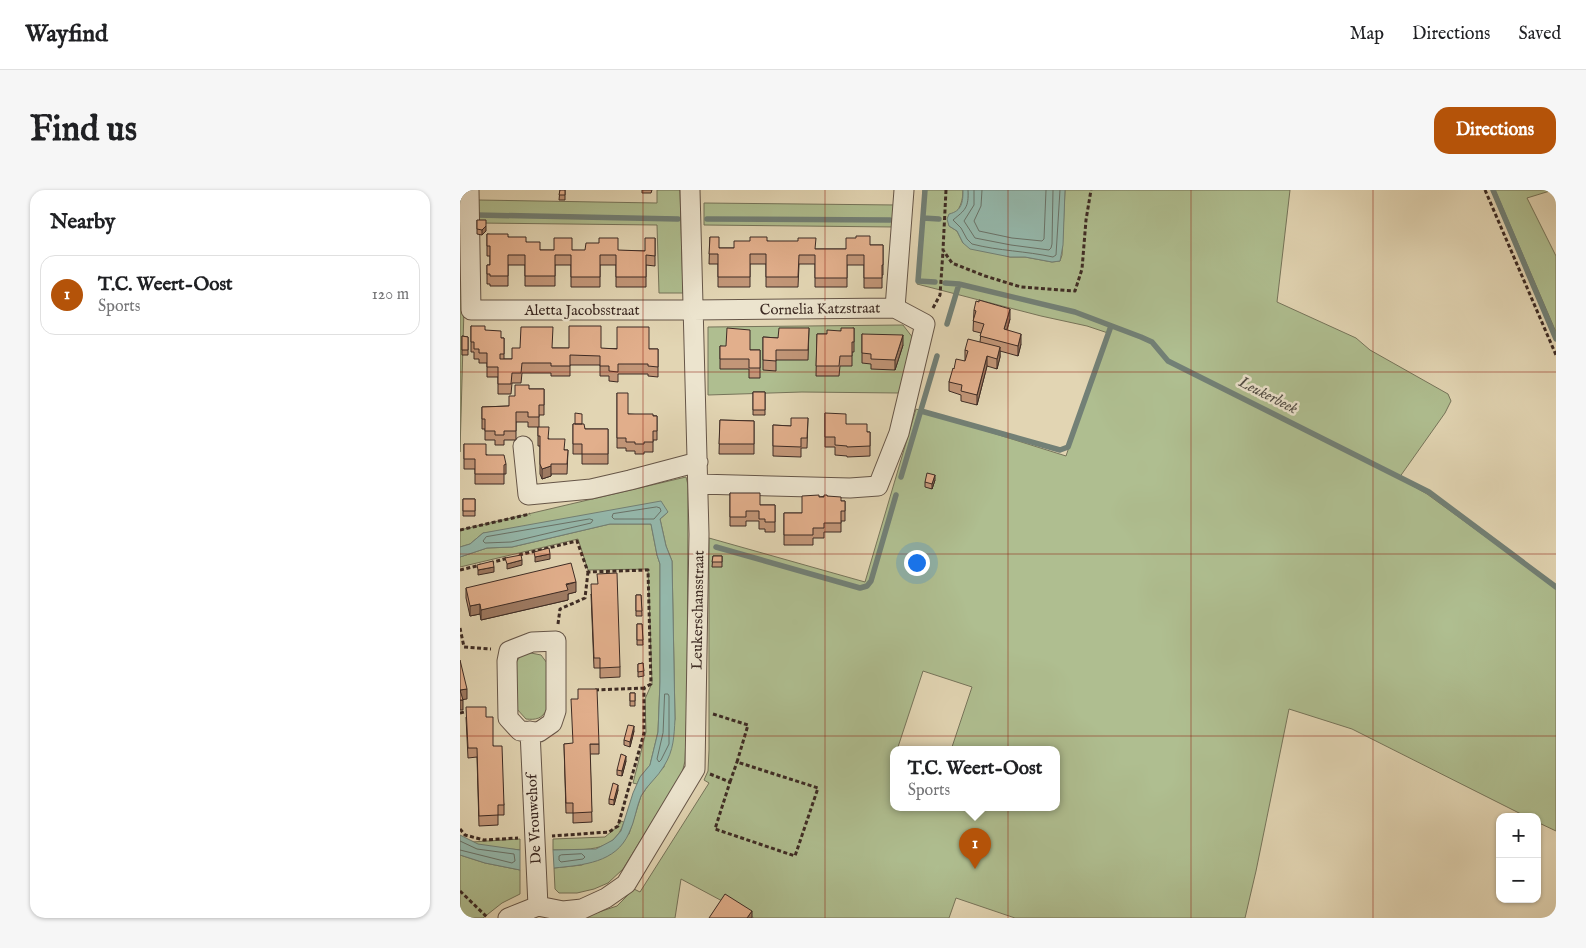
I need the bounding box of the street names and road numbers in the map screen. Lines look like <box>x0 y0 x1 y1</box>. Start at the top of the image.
street label: Cornelia Katzstraat <box>760 298 880 320</box>
street label: Aletta Jacobsstraat <box>523 301 640 320</box>
street label: Leukerschansstraat <box>687 550 709 670</box>
street label: De Vrouwehof <box>522 771 546 865</box>

